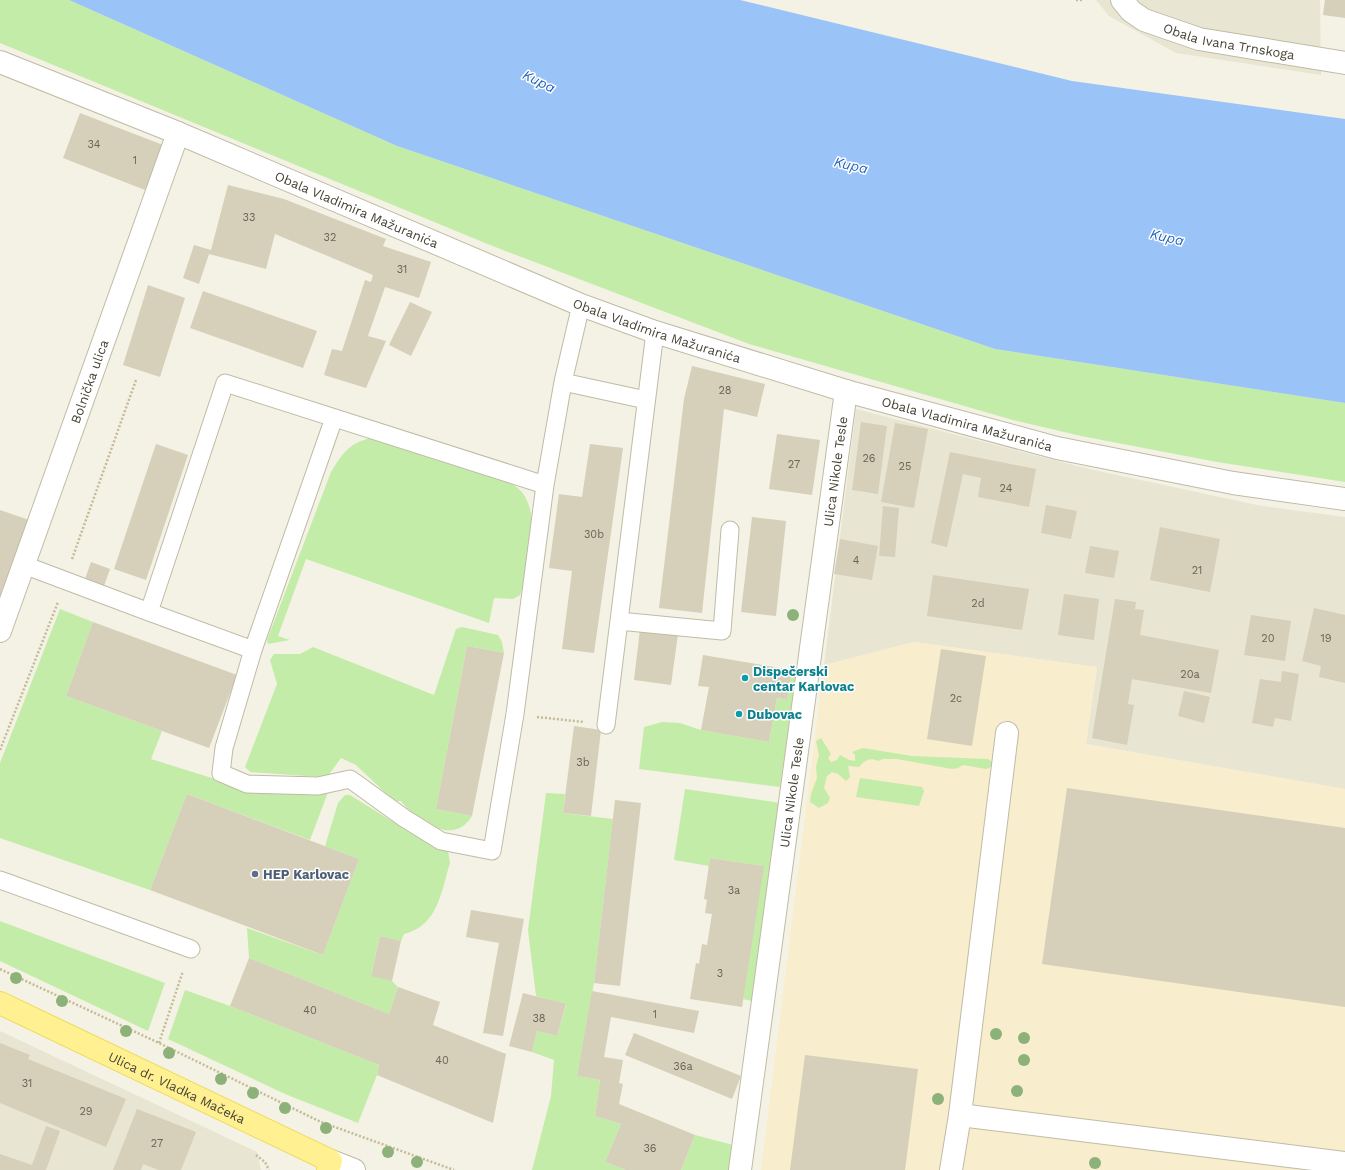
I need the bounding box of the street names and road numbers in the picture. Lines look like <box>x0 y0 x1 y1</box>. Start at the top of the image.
street label: Obala Ivana Trnskoga <box>1161 20 1296 63</box>
street label: Obala Vladimira Mažuranića <box>273 168 441 251</box>
street label: Obala Vladimira Mažuranića <box>571 295 743 366</box>
street label: Bolnička ulica <box>68 337 112 426</box>
street label: Obala Vladimira Mažuranića <box>880 394 1055 455</box>
street label: Ulica Nikole Tesle <box>821 415 850 528</box>
street label: Ulica Nikole Tesle <box>777 736 807 849</box>
street label: Ulica dr. Vladka Mačeka <box>106 1049 248 1127</box>

